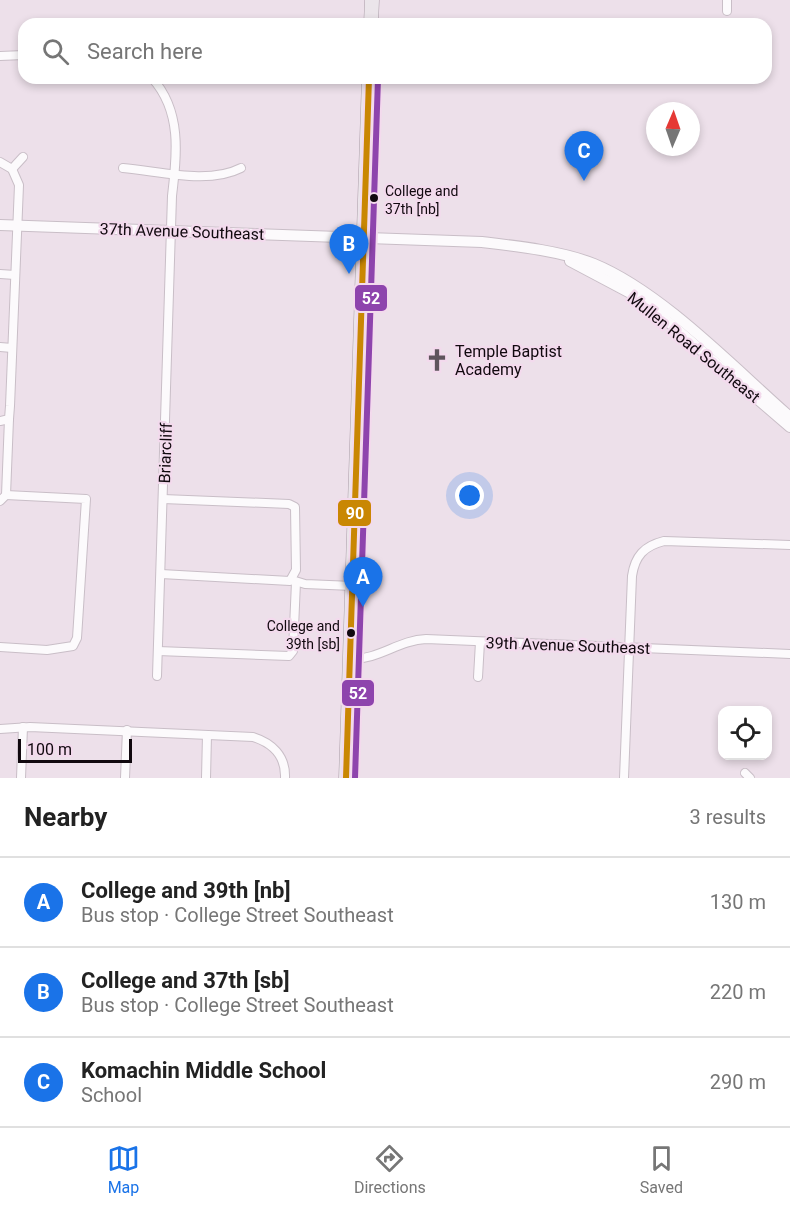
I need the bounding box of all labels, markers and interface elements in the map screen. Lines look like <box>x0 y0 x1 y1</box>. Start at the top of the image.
search box <box>18 18 772 84</box>
icon: search <box>39 35 72 68</box>
text: Search here <box>87 39 203 64</box>
north arrow <box>646 102 700 156</box>
pin: C <box>564 132 604 181</box>
place label: College and 37th [nb] <box>385 183 458 217</box>
marker: College and 37th [nb] <box>368 192 380 204</box>
street label: 37th Avenue Southeast <box>99 219 264 244</box>
pin: B <box>330 224 368 274</box>
line badge: 52 <box>354 284 388 312</box>
street label: Mullen Road Southeast <box>624 288 764 407</box>
text: 52 <box>362 289 380 308</box>
place label: Temple Baptist Academy <box>455 342 562 379</box>
church icon: Temple Baptist Academy <box>424 347 450 373</box>
street label: Briarcliff <box>155 422 176 484</box>
your location <box>455 481 484 510</box>
line badge: 90 <box>337 499 372 527</box>
text: 90 <box>346 504 364 523</box>
pin: A <box>344 558 382 607</box>
place label: College and 39th [sb] <box>267 618 340 652</box>
marker: College and 39th [sb] <box>345 627 357 639</box>
street label: 39th Avenue Southeast <box>485 633 650 658</box>
line badge: 52 <box>341 679 375 707</box>
text: 52 <box>349 684 367 703</box>
map controls <box>718 706 772 760</box>
button: locate <box>718 706 772 760</box>
scale bar <box>18 736 132 764</box>
text: 100 m <box>27 740 72 759</box>
text: Nearby <box>24 802 107 832</box>
text: 3 results <box>690 805 766 829</box>
text: College and 39th [nb] <box>81 878 291 903</box>
text: A <box>37 890 50 914</box>
text: 130 m <box>710 890 766 914</box>
text: Bus stop · College Street Southeast <box>81 903 394 927</box>
text: College and 37th [sb] <box>81 968 290 993</box>
text: B <box>37 980 50 1004</box>
text: 220 m <box>710 980 766 1004</box>
text: Bus stop · College Street Southeast <box>81 993 394 1017</box>
text: Komachin Middle School <box>81 1058 326 1083</box>
text: C <box>37 1070 50 1094</box>
text: 290 m <box>710 1070 766 1094</box>
text: School <box>81 1083 142 1107</box>
tab: Map <box>107 1142 140 1197</box>
tab: Directions <box>354 1142 426 1197</box>
tab: Saved <box>640 1142 683 1197</box>

